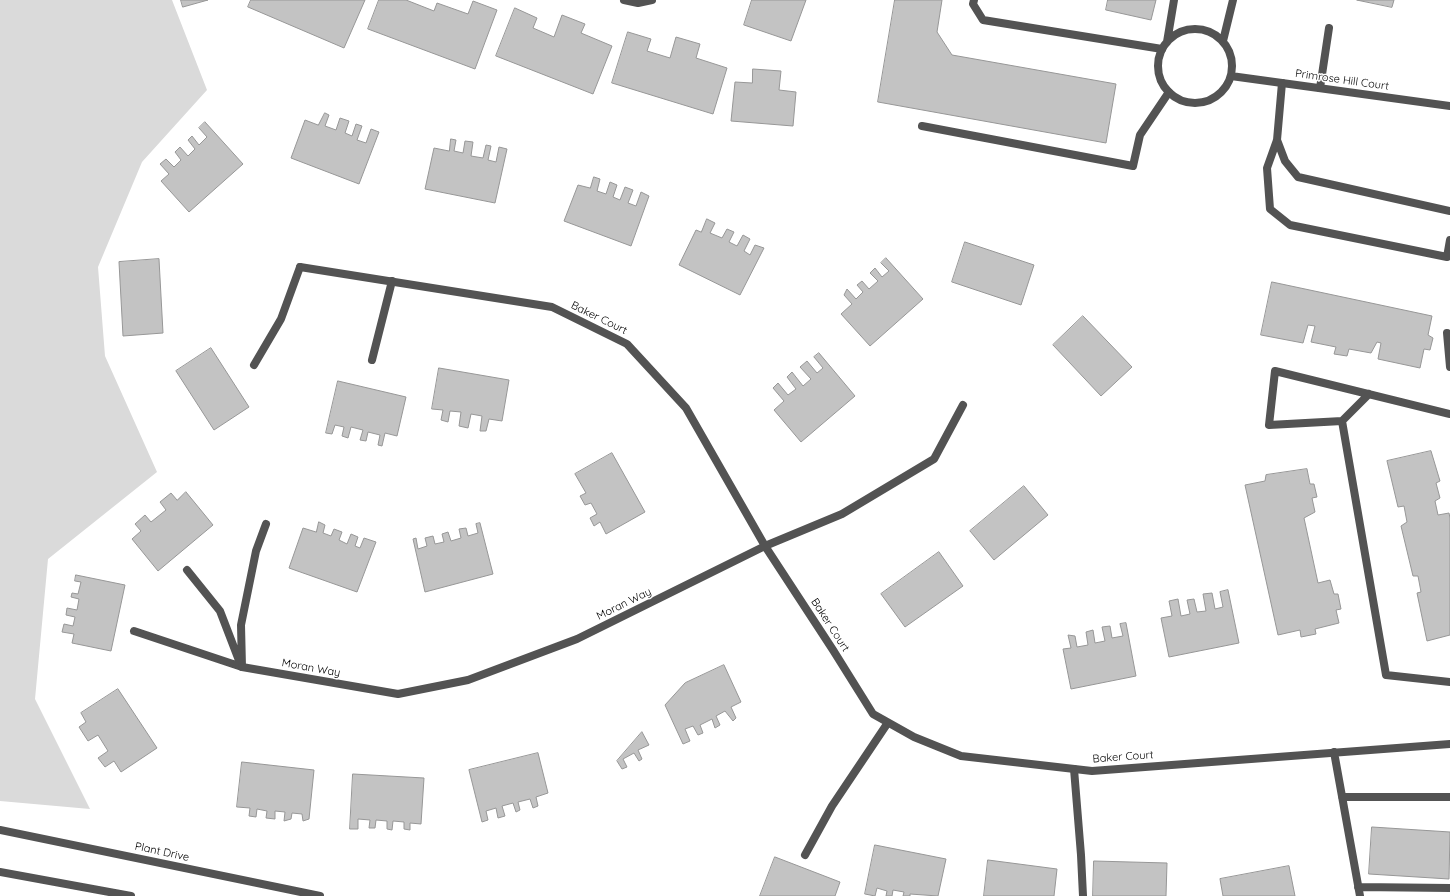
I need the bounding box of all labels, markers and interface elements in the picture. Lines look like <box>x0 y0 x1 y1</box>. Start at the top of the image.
street label: Primrose Hill Court <box>1294 67 1390 93</box>
street label: Baker Court <box>569 299 629 337</box>
street label: Moran Way <box>594 585 654 623</box>
street label: Baker Court <box>808 596 852 654</box>
street label: Moran Way <box>281 656 341 680</box>
street label: Baker Court <box>1092 748 1154 766</box>
street label: Plant Drive <box>134 840 190 864</box>

